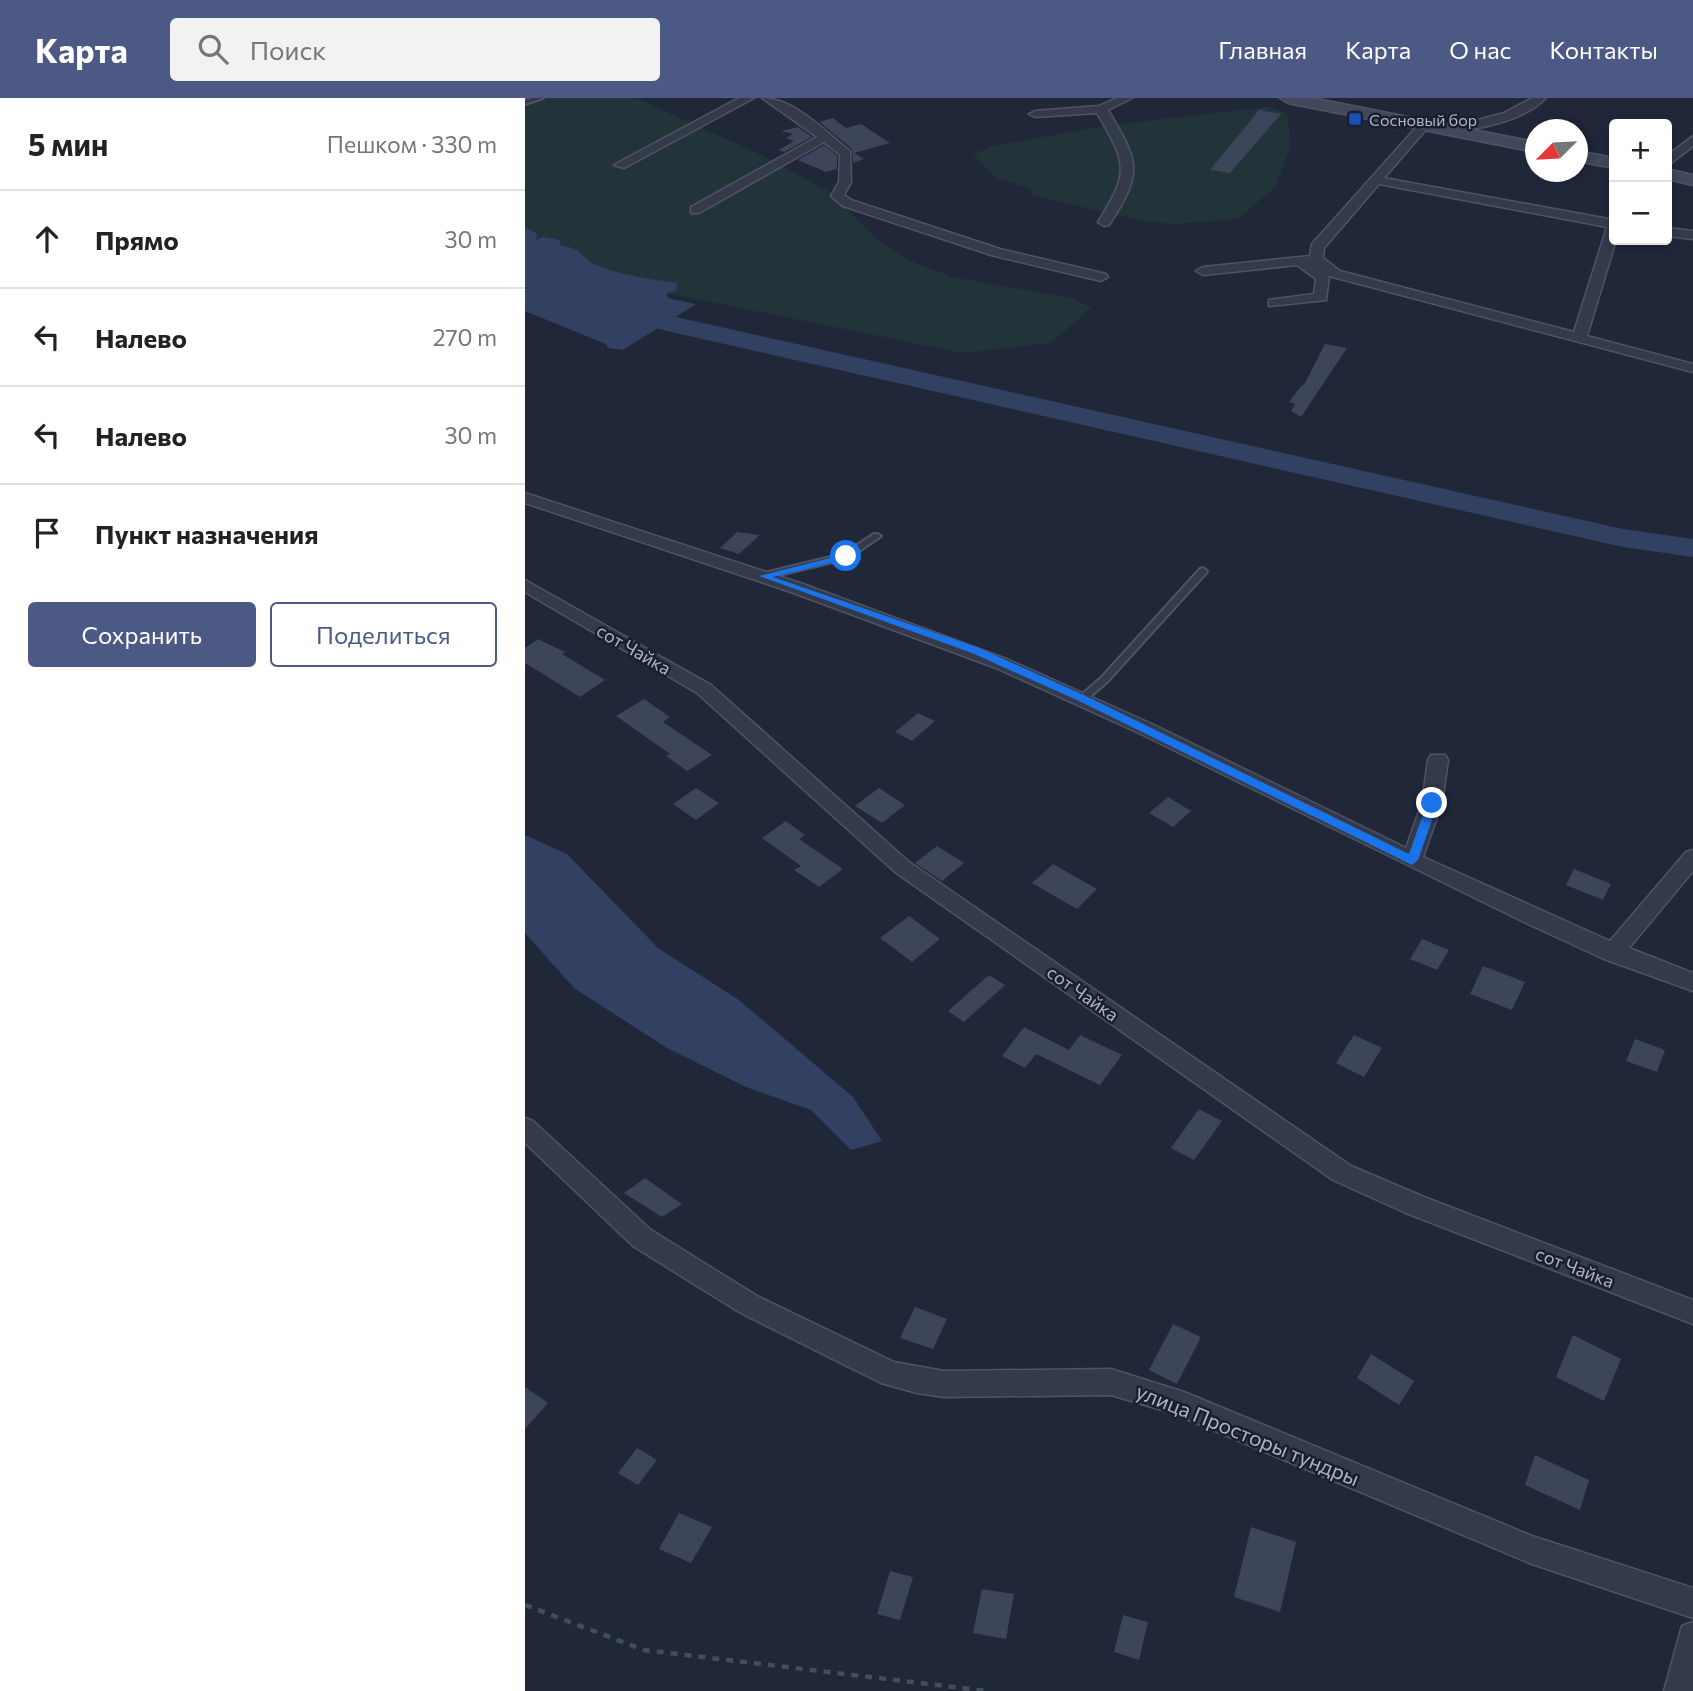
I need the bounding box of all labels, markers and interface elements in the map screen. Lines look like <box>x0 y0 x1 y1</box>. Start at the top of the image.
search box <box>170 18 660 81</box>
text: Карта <box>35 29 128 70</box>
icon: search <box>194 30 232 68</box>
text: Поиск <box>250 34 326 65</box>
text: Главная <box>1218 35 1307 64</box>
text: Карта <box>1345 35 1411 64</box>
text: О нас <box>1449 35 1511 64</box>
text: Контакты <box>1549 35 1658 64</box>
place label: Сосновый бор <box>1369 110 1477 129</box>
marker: Сосновый бор <box>1347 111 1363 127</box>
north arrow <box>1525 119 1588 182</box>
map controls <box>1609 119 1672 245</box>
button: + <box>1609 119 1672 182</box>
text: 5 мин <box>28 125 108 162</box>
text: Пешком · 330 m <box>327 130 497 158</box>
button: − <box>1609 182 1672 245</box>
icon: ahead <box>28 220 66 258</box>
text: Прямо <box>95 224 179 255</box>
text: 30 m <box>444 225 497 253</box>
icon: left <box>28 318 66 356</box>
text: Налево <box>95 322 187 353</box>
text: 270 m <box>433 323 497 351</box>
icon: left <box>28 416 66 454</box>
text: Налево <box>95 420 187 451</box>
text: 30 m <box>444 421 497 449</box>
icon: arrive <box>28 514 66 552</box>
text: Пункт назначения <box>95 518 319 549</box>
route start <box>830 540 861 571</box>
button: Сохранить <box>28 602 256 667</box>
button: Поделиться <box>270 602 497 667</box>
street label: сот Чайка <box>593 619 675 679</box>
route end <box>1416 787 1447 818</box>
street label: сот Чайка <box>1043 960 1123 1026</box>
street label: сот Чайка <box>1533 1242 1617 1292</box>
street label: улица Просторы тундры <box>1133 1378 1363 1490</box>

